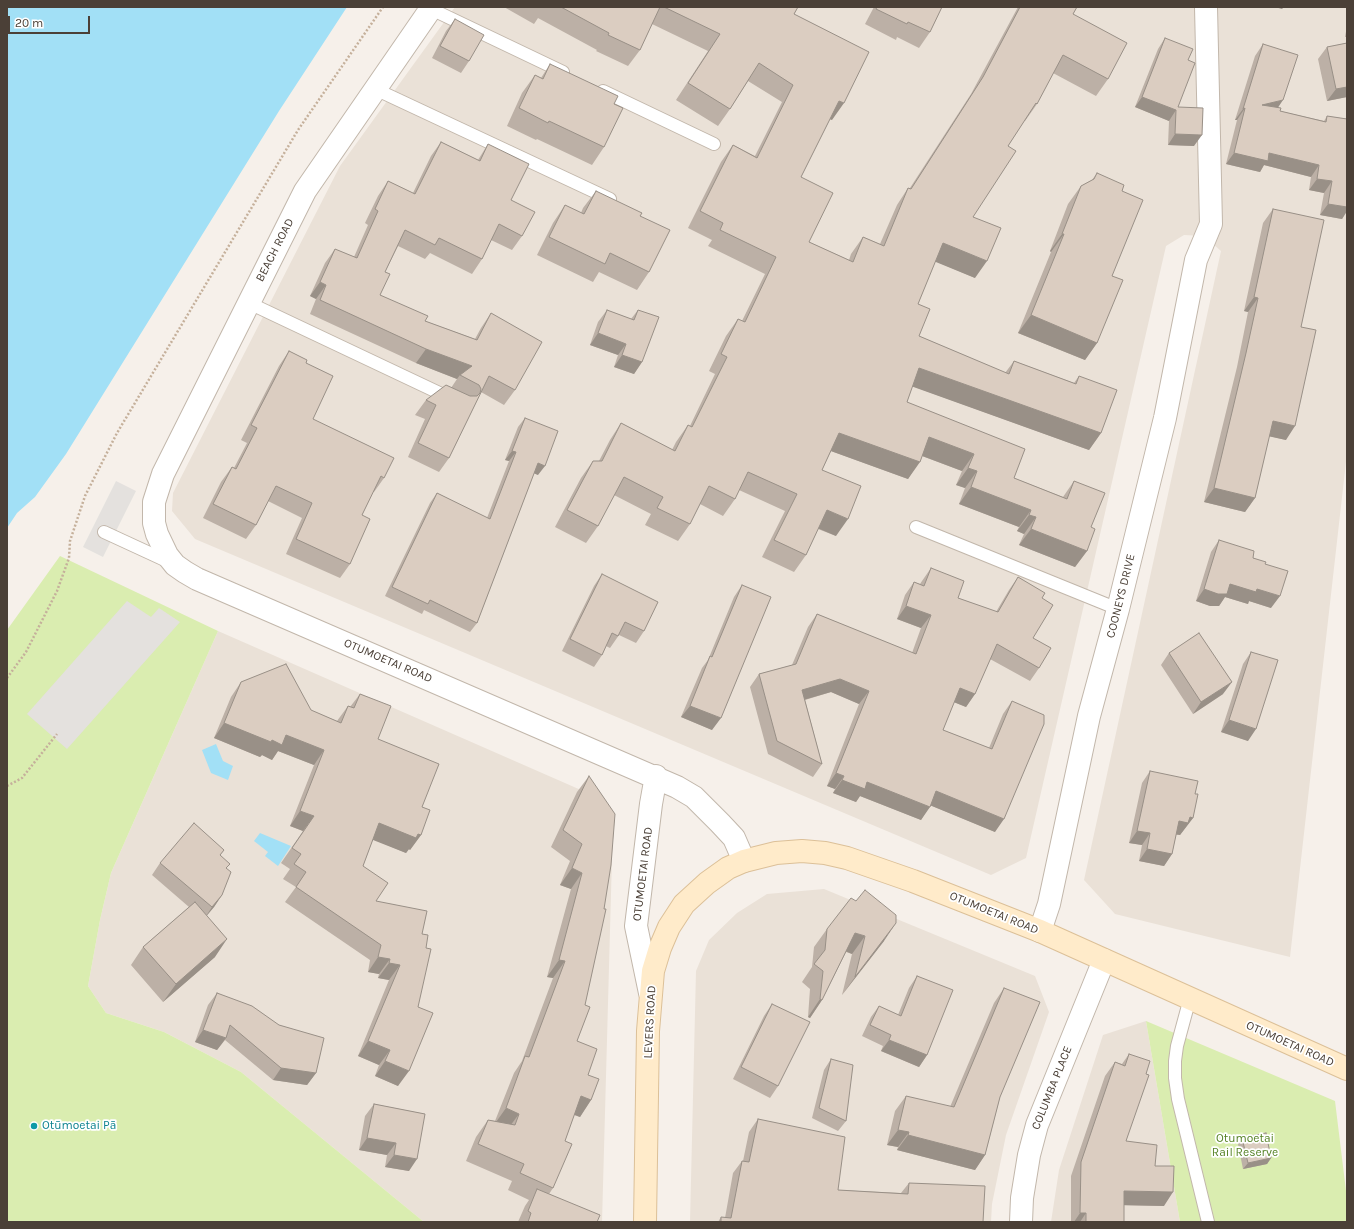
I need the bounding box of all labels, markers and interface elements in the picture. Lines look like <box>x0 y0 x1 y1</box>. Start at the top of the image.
scale bar <box>10 8 92 34</box>
text: 20 m <box>15 16 43 30</box>
street label: BEACH ROAD <box>253 216 297 284</box>
street label: COONEYS DRIVE <box>1104 552 1138 640</box>
street label: OTUMOETAI ROAD <box>342 636 434 686</box>
street label: OTUMOETAI ROAD <box>630 826 656 922</box>
street label: OTUMOETAI ROAD <box>947 889 1041 937</box>
street label: LEVERS ROAD <box>641 985 659 1059</box>
street label: OTUMOETAI ROAD <box>1244 1018 1336 1070</box>
street label: COLUMBA PLACE <box>1029 1044 1075 1132</box>
place label: Otūmoetai Pā <box>42 1119 116 1133</box>
marker: Otūmoetai Pā <box>29 1121 39 1131</box>
park label: Otumoetai Rail Reserve <box>1212 1132 1278 1160</box>

